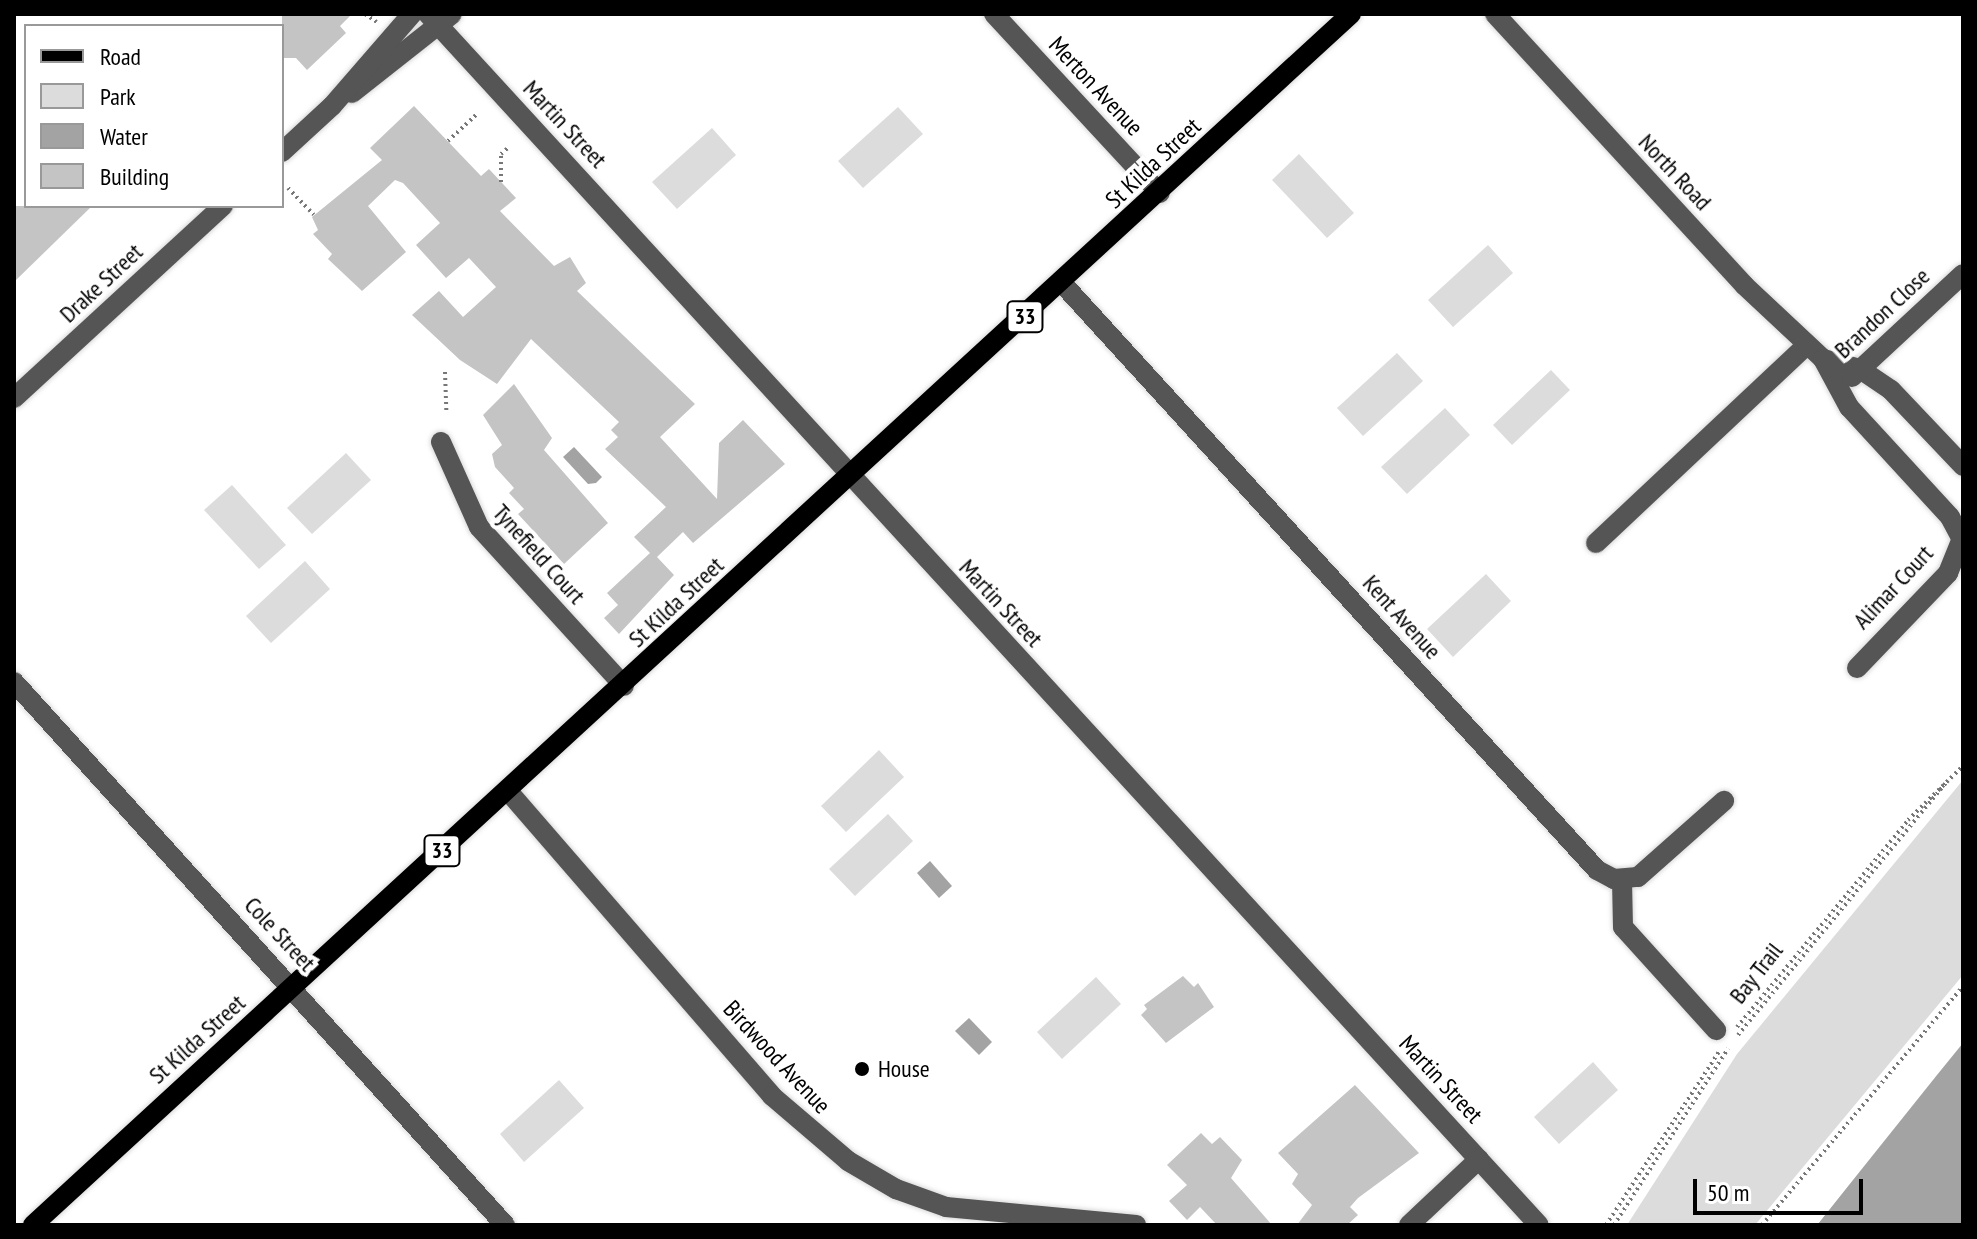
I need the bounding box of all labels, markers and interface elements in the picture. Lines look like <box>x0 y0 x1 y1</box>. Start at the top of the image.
legend <box>24 24 284 208</box>
street label: Merton Avenue <box>1043 30 1149 142</box>
text: Road <box>100 41 141 72</box>
street label: Martin Street <box>517 74 613 174</box>
text: Park <box>100 81 136 112</box>
street label: St Kilda Street <box>1100 112 1206 214</box>
text: Water <box>100 121 148 152</box>
street label: North Road <box>1633 128 1717 216</box>
text: Building <box>100 161 169 192</box>
street label: Drake Street <box>54 238 148 328</box>
street label: Brandon Close <box>1829 262 1935 364</box>
road number: 33 <box>1005 299 1045 335</box>
street label: Tynefield Court <box>487 498 591 610</box>
street label: Alimar Court <box>1847 539 1939 635</box>
street label: St Kilda Street <box>623 551 729 653</box>
street label: Martin Street <box>953 553 1049 653</box>
street label: Kent Avenue <box>1357 569 1447 665</box>
road number: 33 <box>422 833 462 869</box>
street label: Cole Street <box>238 891 322 977</box>
street label: Bay Trail <box>1723 936 1789 1010</box>
street label: St Kilda Street <box>143 988 251 1090</box>
street label: Birdwood Avenue <box>717 994 837 1120</box>
street label: Martin Street <box>1393 1029 1489 1129</box>
place label: House <box>878 1055 930 1083</box>
marker: House <box>853 1060 871 1078</box>
scale bar <box>1697 1163 1867 1213</box>
text: 50 m <box>1707 1177 1749 1208</box>

